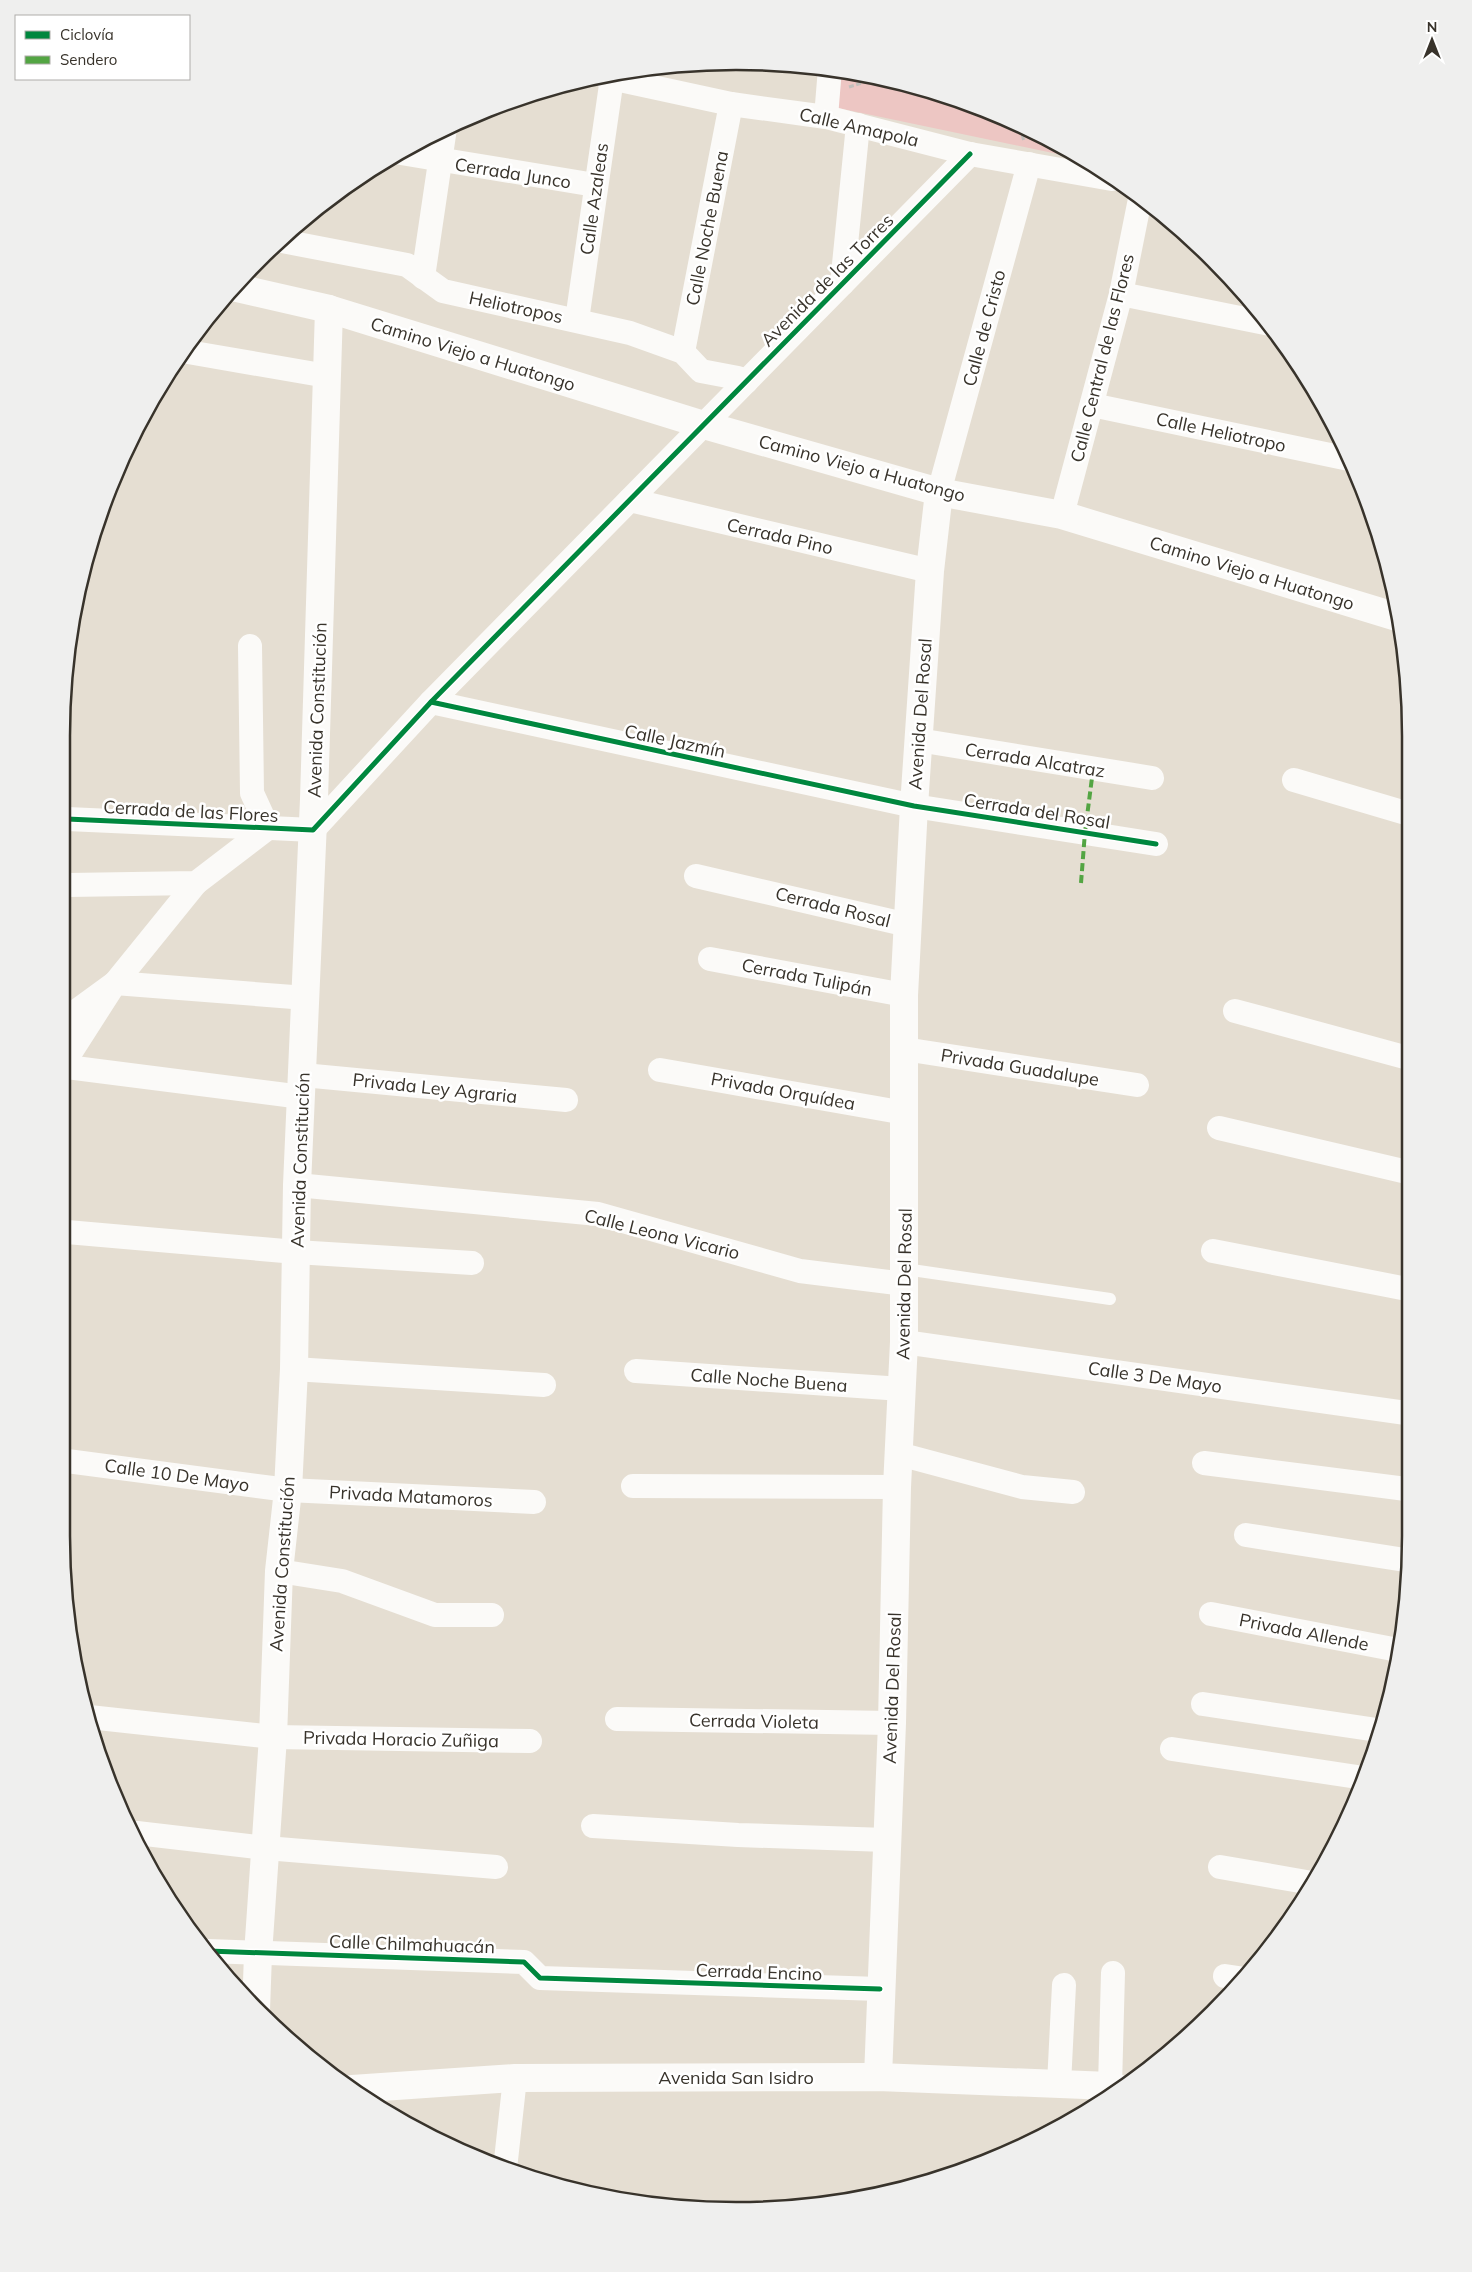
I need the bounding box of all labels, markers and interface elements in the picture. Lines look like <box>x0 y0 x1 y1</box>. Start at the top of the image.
legend <box>15 15 190 80</box>
north arrow <box>1407 15 1457 65</box>
text: N <box>1427 18 1437 36</box>
text: Ciclovía <box>60 25 114 44</box>
text: Sendero <box>60 50 117 69</box>
street label: Calle Amapola <box>797 102 921 152</box>
street label: Calle Azaleas <box>575 141 613 257</box>
street label: Calle Noche Buena <box>681 149 733 307</box>
street label: Cerrada Junco <box>453 152 573 194</box>
street label: Avenida de las Torres <box>756 209 898 351</box>
street label: Calle Central de las Flores <box>1065 251 1139 465</box>
street label: Calle de Cristo <box>957 267 1011 389</box>
street label: Heliotropos <box>467 286 565 328</box>
street label: Camino Viejo a Huatongo <box>368 312 578 396</box>
street label: Calle Heliotropo <box>1154 407 1288 457</box>
street label: Camino Viejo a Huatongo <box>756 429 968 507</box>
street label: Cerrada Pino <box>725 513 835 559</box>
street label: Camino Viejo a Huatongo <box>1147 531 1357 615</box>
street label: Avenida Constitución <box>302 622 332 798</box>
street label: Avenida Del Rosal <box>903 637 937 791</box>
street label: Calle Jazmín <box>622 719 728 763</box>
street label: Cerrada Alcatraz <box>963 738 1107 782</box>
street label: Cerrada del Rosal <box>962 788 1112 834</box>
street label: Cerrada de las Flores <box>103 795 279 827</box>
street label: Cerrada Rosal <box>773 882 893 932</box>
street label: Cerrada Tulipán <box>740 953 874 1001</box>
street label: Privada Guadalupe <box>939 1043 1101 1091</box>
street label: Privada Orquídea <box>709 1067 857 1115</box>
street label: Privada Ley Agraria <box>352 1068 518 1108</box>
street label: Avenida Constitución <box>285 1072 315 1248</box>
street label: Calle Leona Vicario <box>582 1204 742 1264</box>
street label: Avenida Del Rosal <box>891 1208 917 1360</box>
street label: Calle 3 De Mayo <box>1086 1356 1224 1398</box>
street label: Calle Noche Buena <box>690 1363 848 1397</box>
street label: Calle 10 De Mayo <box>103 1453 251 1497</box>
street label: Avenida Constitución <box>264 1476 300 1652</box>
street label: Privada Matamoros <box>329 1480 493 1512</box>
street label: Privada Allende <box>1237 1608 1371 1656</box>
street label: Avenida Del Rosal <box>878 1612 906 1764</box>
street label: Cerrada Violeta <box>689 1708 819 1734</box>
street label: Privada Horacio Zuñiga <box>303 1726 499 1752</box>
street label: Calle Chilmahuacán <box>329 1930 495 1958</box>
street label: Cerrada Encino <box>695 1958 823 1986</box>
street label: Avenida San Isidro <box>658 2066 814 2089</box>

